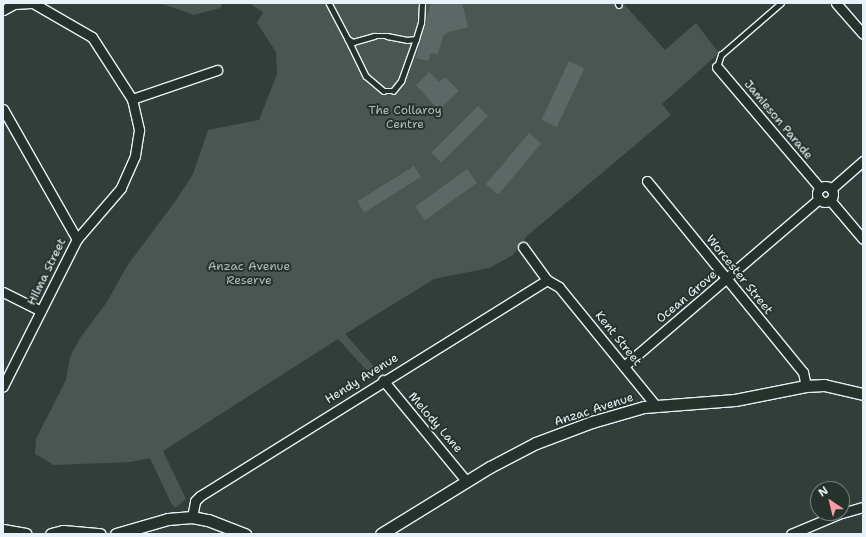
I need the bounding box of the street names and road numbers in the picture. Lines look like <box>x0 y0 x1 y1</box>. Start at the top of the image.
street label: Jamieson Parade <box>741 77 815 163</box>
street label: Worcester Street <box>703 232 775 318</box>
street label: Hilma Street <box>25 236 69 308</box>
street label: Ocean Grove <box>654 268 720 326</box>
street label: Kent Street <box>592 309 644 369</box>
street label: Hendy Avenue <box>323 351 401 407</box>
street label: Melody Lane <box>405 390 465 456</box>
street label: Anzac Avenue <box>553 390 635 430</box>

